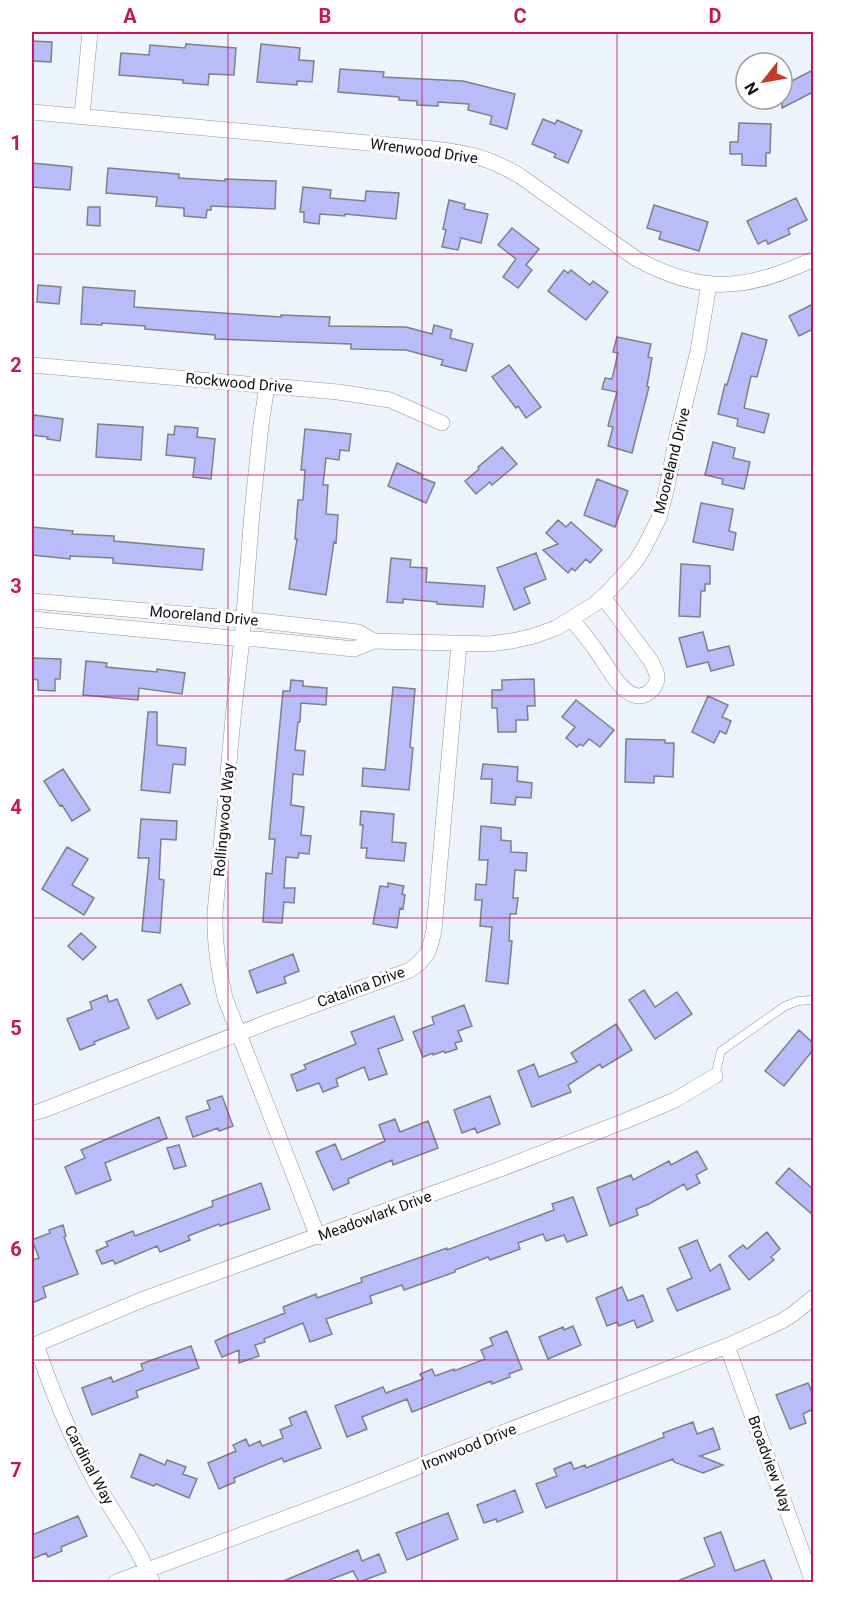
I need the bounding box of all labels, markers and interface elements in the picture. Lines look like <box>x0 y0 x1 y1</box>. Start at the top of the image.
text: A <box>123 4 137 28</box>
text: B <box>319 4 331 28</box>
text: C <box>513 4 527 28</box>
text: D <box>709 4 722 28</box>
north arrow <box>734 51 794 111</box>
text: N <box>741 79 763 98</box>
text: 1 <box>10 131 22 155</box>
street label: Wrenwood Drive <box>369 135 479 167</box>
text: 2 <box>10 353 22 377</box>
street label: Rockwood Drive <box>185 369 293 397</box>
street label: Mooreland Drive <box>650 406 694 516</box>
text: 3 <box>10 574 22 598</box>
street label: Mooreland Drive <box>149 602 259 630</box>
street label: Rollingwood Way <box>210 762 238 878</box>
text: 4 <box>10 795 22 819</box>
street label: Catalina Drive <box>315 963 407 1011</box>
text: 5 <box>10 1016 22 1040</box>
street label: Meadowlark Drive <box>316 1187 434 1245</box>
text: 6 <box>10 1237 22 1261</box>
street label: Broadview Way <box>744 1413 796 1515</box>
street label: Ironwood Drive <box>419 1420 519 1474</box>
street label: Cardinal Way <box>61 1422 117 1508</box>
text: 7 <box>10 1458 22 1482</box>

